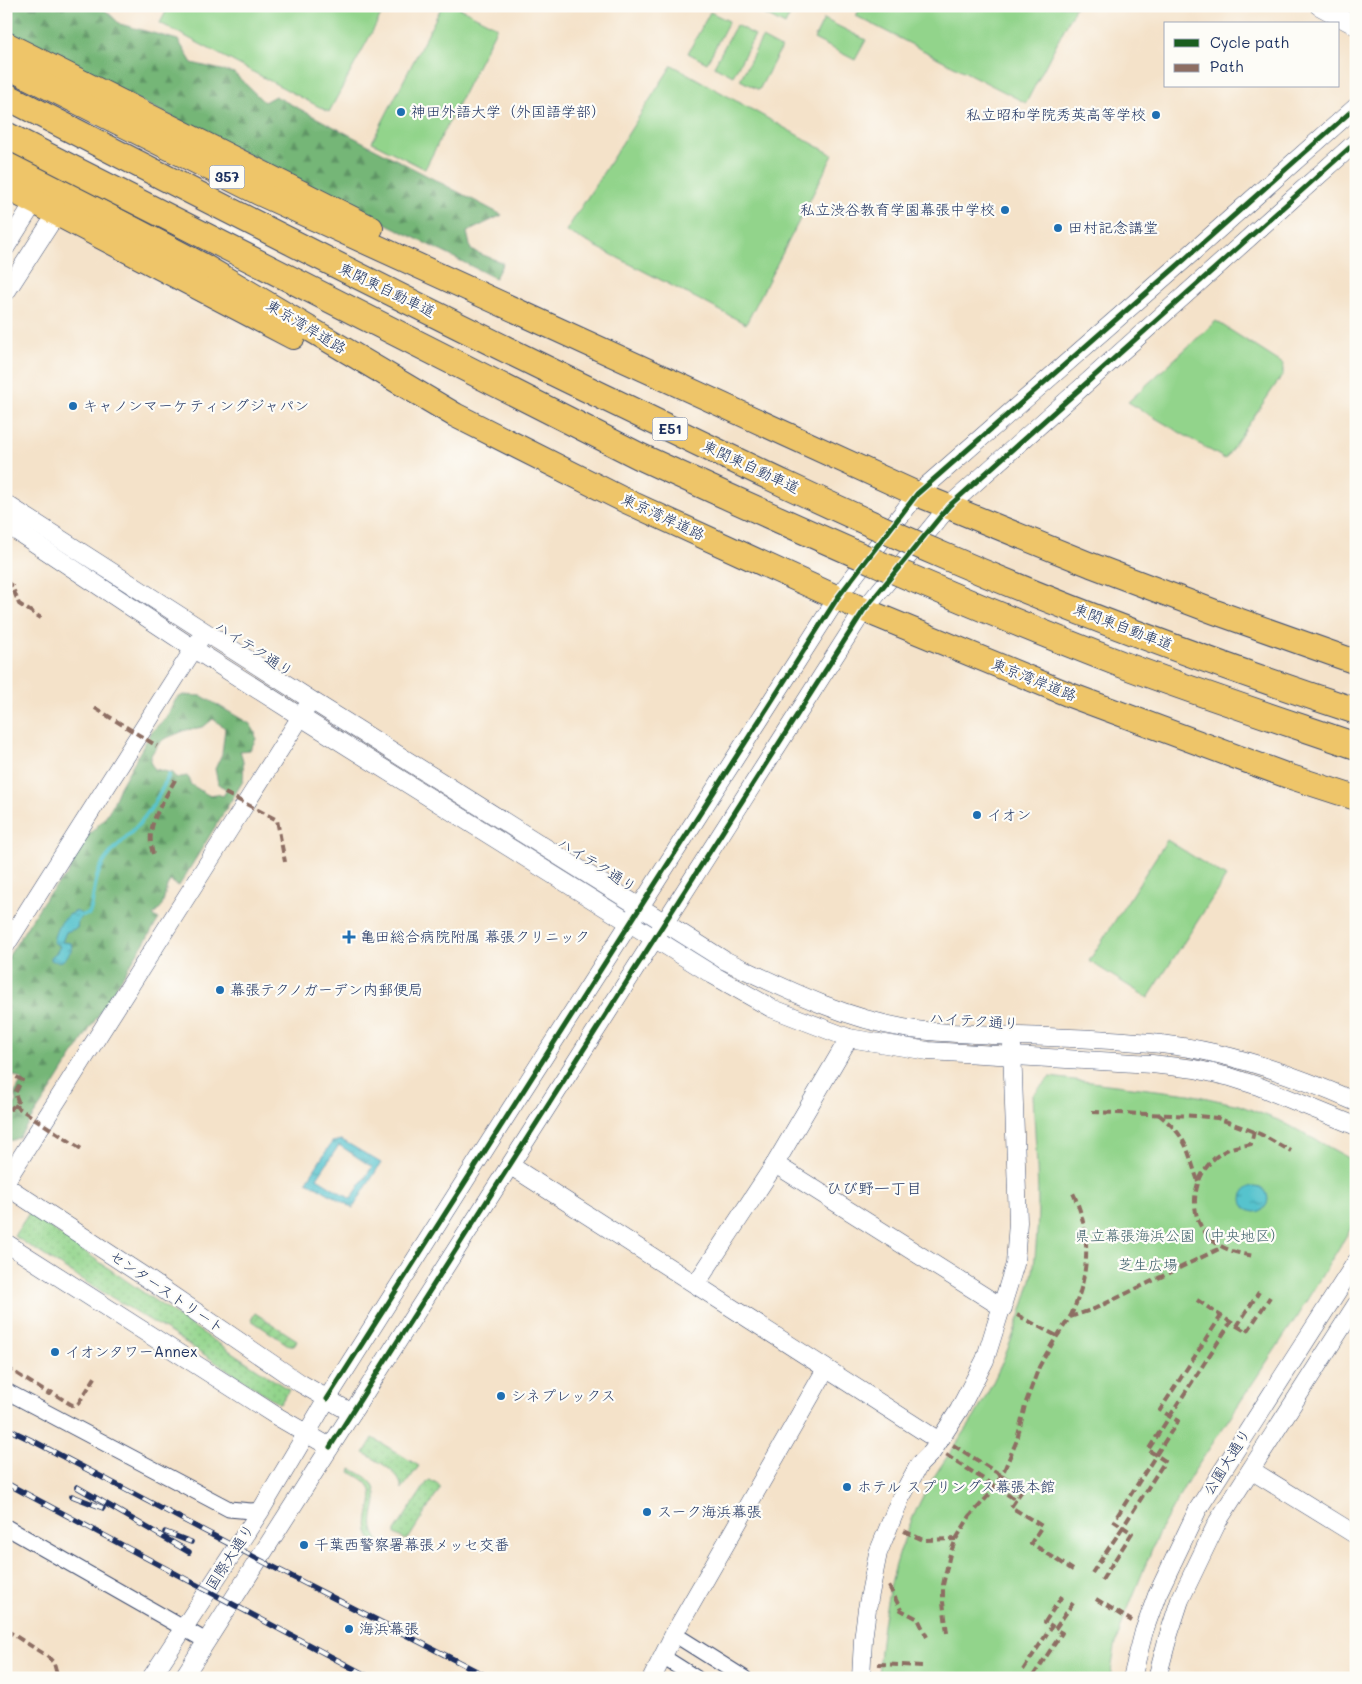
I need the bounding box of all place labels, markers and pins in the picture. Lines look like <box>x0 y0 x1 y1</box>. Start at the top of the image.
place label: 神田外語大学（外国語学部） <box>411 101 606 121</box>
place label: 私立昭和学院秀英高等学校 <box>966 104 1146 124</box>
marker: 神田外語大学（外国語学部） <box>395 106 407 118</box>
marker: 私立昭和学院秀英高等学校 <box>1150 109 1162 121</box>
place label: 私立渋谷教育学園幕張中学校 <box>800 199 995 219</box>
marker: 私立渋谷教育学園幕張中学校 <box>999 204 1011 216</box>
place label: 田村記念講堂 <box>1068 217 1158 237</box>
marker: 田村記念講堂 <box>1052 222 1064 234</box>
place label: キャノンマーケティングジャパン <box>83 395 309 415</box>
marker: キャノンマーケティングジャパン <box>67 400 79 412</box>
place label: イオン <box>987 804 1031 824</box>
marker: イオン <box>971 809 983 821</box>
place label: 亀田総合病院附属 幕張クリニック <box>360 926 590 946</box>
marker: 亀田総合病院附属 幕張クリニック <box>342 930 356 944</box>
place label: 幕張テクノガーデン内郵便局 <box>230 979 423 999</box>
marker: 幕張テクノガーデン内郵便局 <box>214 984 226 996</box>
place label: イオンタワーAnnex <box>65 1341 198 1361</box>
marker: イオンタワーAnnex <box>49 1346 61 1358</box>
place label: シネプレックス <box>511 1385 616 1405</box>
marker: シネプレックス <box>495 1390 507 1402</box>
place label: ホテル スプリングス幕張本館 <box>857 1476 1055 1496</box>
marker: ホテル スプリングス幕張本館 <box>841 1481 853 1493</box>
place label: スーク海浜幕張 <box>657 1501 761 1521</box>
marker: スーク海浜幕張 <box>641 1506 653 1518</box>
place label: 千葉西警察署幕張メッセ交番 <box>314 1534 509 1554</box>
marker: 千葉西警察署幕張メッセ交番 <box>298 1539 310 1551</box>
place label: 海浜幕張 <box>359 1618 419 1638</box>
marker: 海浜幕張 <box>343 1623 355 1635</box>

